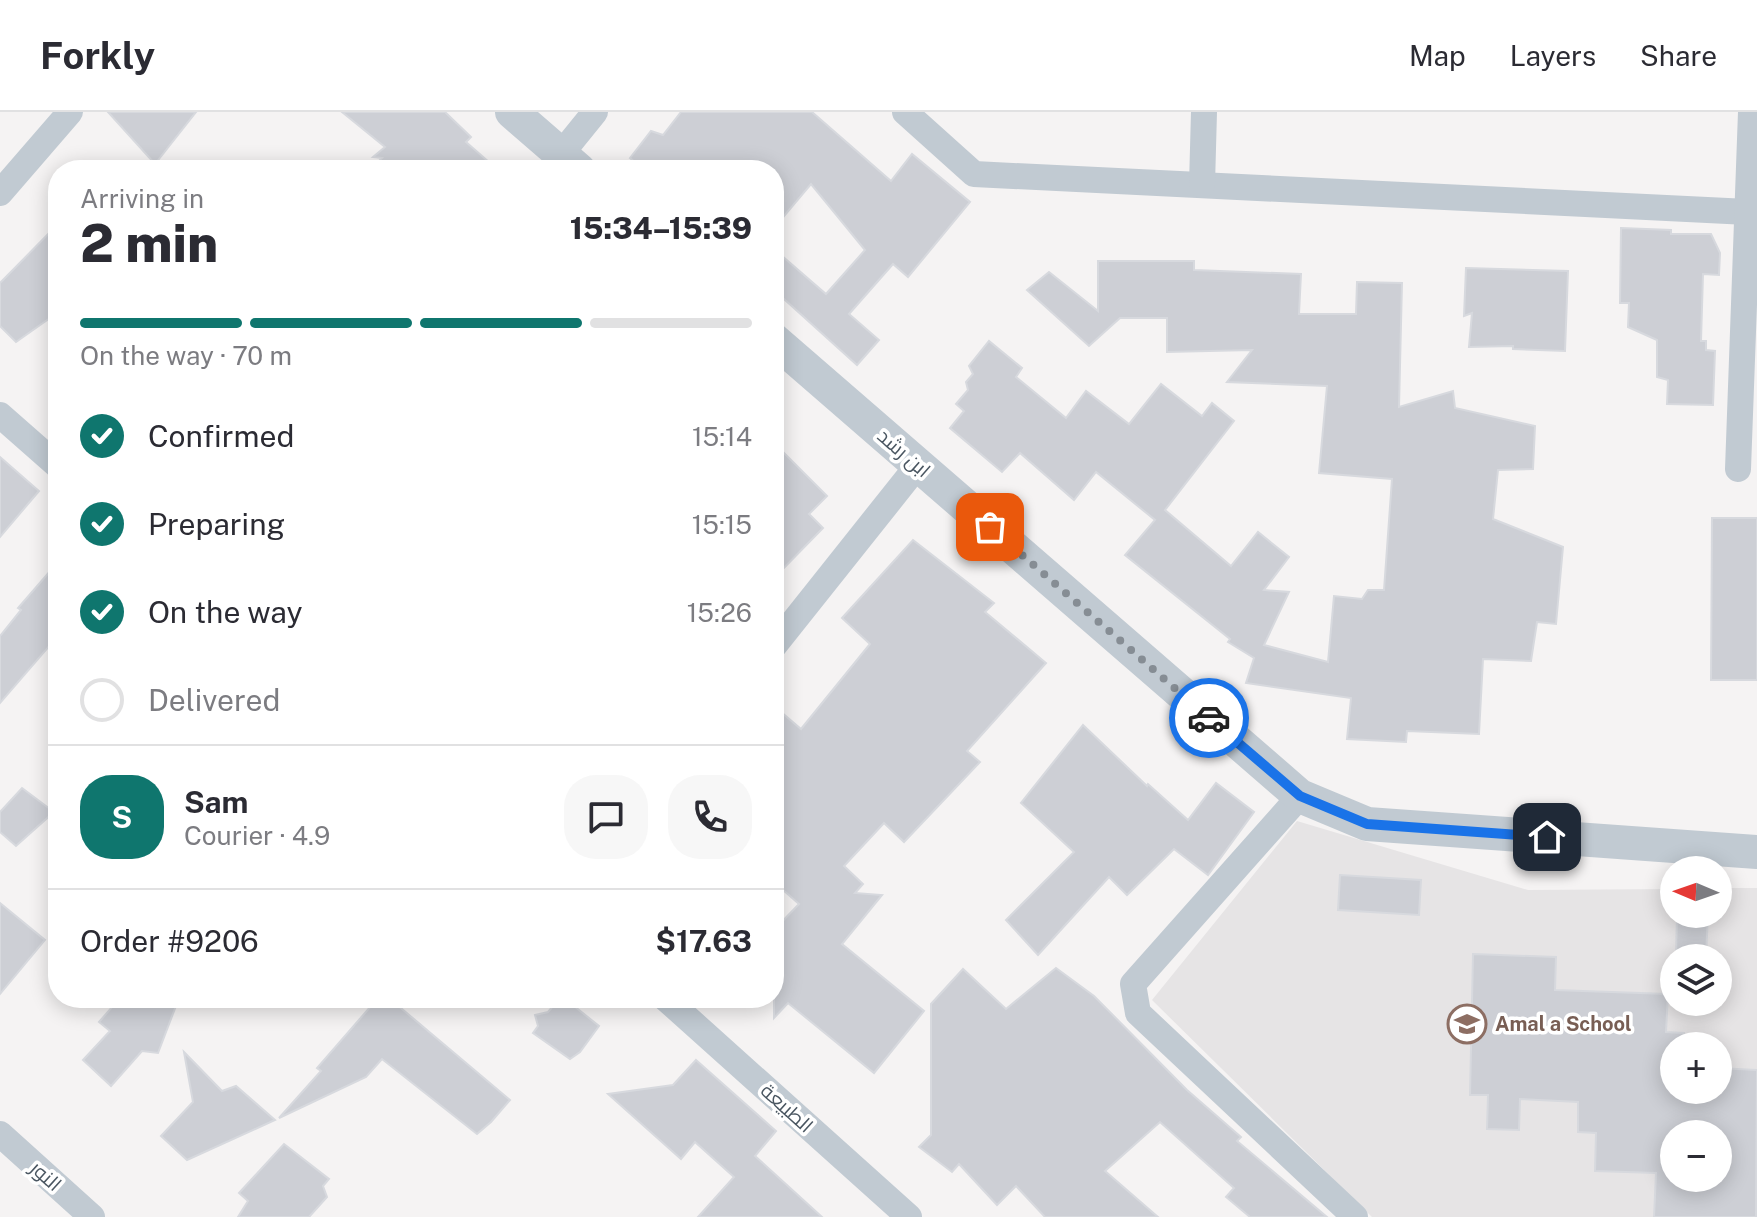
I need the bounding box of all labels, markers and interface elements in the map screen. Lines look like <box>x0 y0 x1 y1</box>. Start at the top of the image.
text: Forkly <box>40 33 155 78</box>
text: Map <box>1409 39 1466 72</box>
text: Layers <box>1510 39 1596 72</box>
text: Share <box>1640 39 1717 72</box>
text: Arriving in <box>80 183 204 214</box>
text: 15:34–15:39 <box>570 210 752 246</box>
text: 2 min <box>80 213 218 274</box>
text: On the way · 70 m <box>80 340 292 371</box>
icon: check <box>80 414 124 458</box>
text: Confirmed <box>148 418 294 454</box>
text: 15:14 <box>692 421 752 452</box>
street label: ابن رشد <box>872 424 935 483</box>
pin <box>956 493 1024 561</box>
icon: check <box>80 502 124 546</box>
icon: bag <box>968 505 1012 549</box>
text: Preparing <box>148 506 285 542</box>
text: 15:15 <box>692 509 752 540</box>
icon: check <box>80 590 124 634</box>
text: On the way <box>148 594 302 630</box>
text: 15:26 <box>687 597 752 628</box>
courier <box>1169 678 1249 758</box>
text: Delivered <box>148 682 280 718</box>
icon: car <box>1187 696 1231 740</box>
button: chat <box>564 775 648 859</box>
button: phone <box>668 775 752 859</box>
text: Sam <box>184 784 248 820</box>
text: S <box>112 799 132 835</box>
pin <box>1513 803 1581 871</box>
icon: home <box>1525 815 1569 859</box>
text: Courier · 4.9 <box>184 820 330 851</box>
north arrow <box>1660 856 1732 928</box>
map controls <box>1660 856 1732 1192</box>
text: Order #9206 <box>80 923 259 959</box>
text: $17.63 <box>656 923 752 959</box>
button: layers <box>1660 944 1732 1016</box>
school or university icon: Amal a School <box>1446 1003 1488 1045</box>
place label: Amal a School <box>1495 1012 1632 1036</box>
button: + <box>1660 1032 1732 1104</box>
street label: الطبيعة <box>756 1078 818 1138</box>
button: − <box>1660 1120 1732 1192</box>
street label: النور <box>25 1155 67 1196</box>

